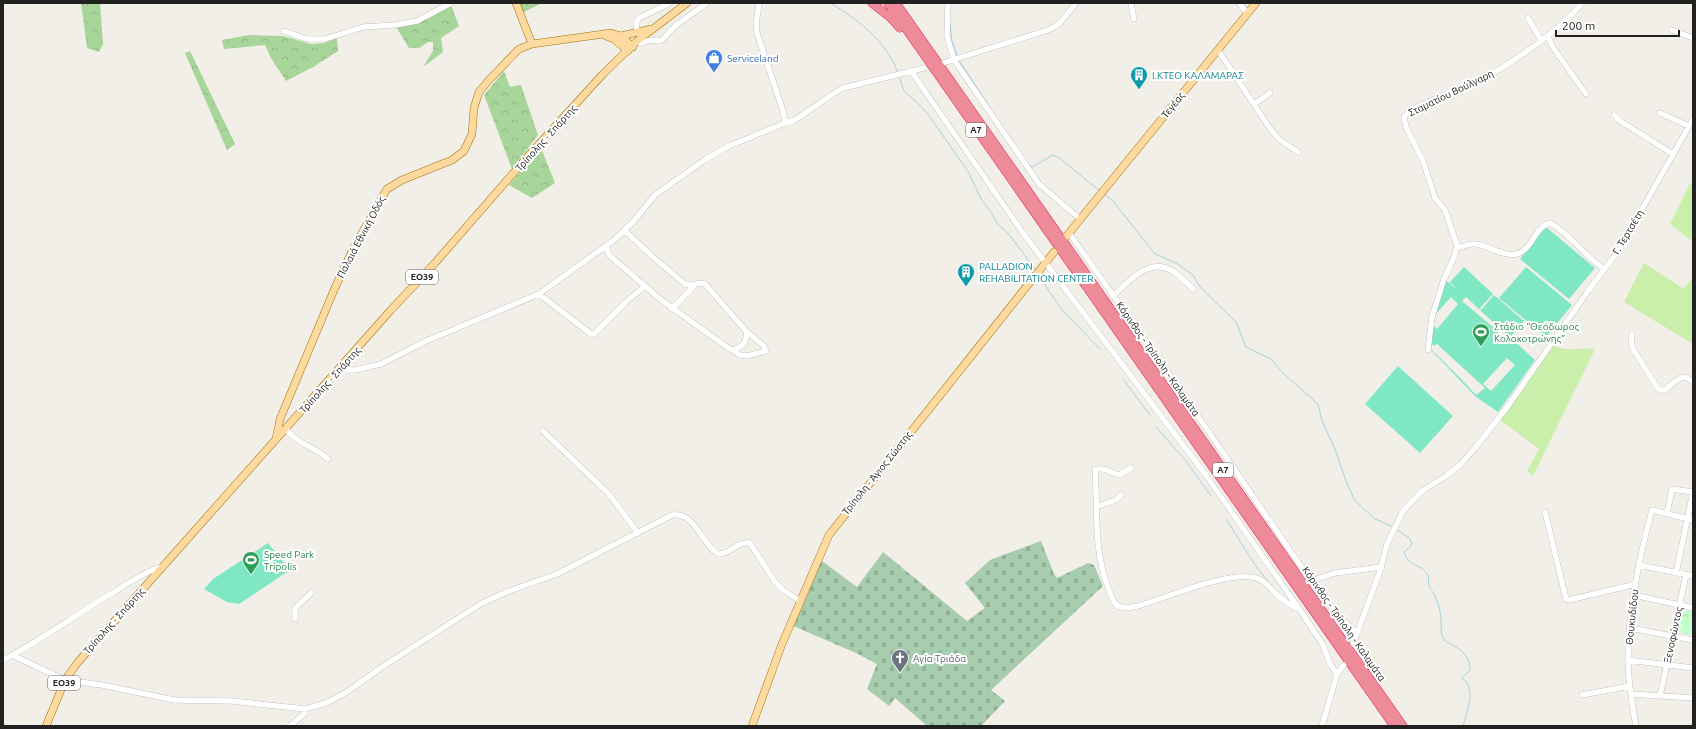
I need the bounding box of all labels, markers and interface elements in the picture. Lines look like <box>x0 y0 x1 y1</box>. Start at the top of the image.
scale bar <box>1556 12 1679 38</box>
text: 200 m <box>1562 19 1595 32</box>
shop icon: Serviceland <box>704 48 724 73</box>
place label: Serviceland <box>727 53 779 64</box>
building icon: Ι.ΚΤΕΟ ΚΑΛΑΜΑΡΑΣ <box>1129 65 1149 90</box>
street label: Σταματίου Βούλγαρη <box>1407 68 1495 118</box>
place label: Ι.ΚΤΕΟ ΚΑΛΑΜΑΡΑΣ <box>1152 70 1244 81</box>
street label: Τεγέας <box>1159 89 1187 120</box>
street label: Τρίπολης - Σπάρτης <box>513 102 579 173</box>
road number: Α7 <box>966 123 986 137</box>
street label: Παλαιά Εθνική Οδός <box>335 194 387 280</box>
street label: Γ. Τερτσέτη <box>1610 208 1646 256</box>
place label: PALLADION REHABILITATION CENTER <box>979 261 1093 284</box>
building icon: PALLADION REHABILITATION CENTER <box>956 262 976 287</box>
road number: ΕΟ39 <box>406 270 438 284</box>
street label: Κόρινθος - Τρίπολη - Καλαμάτα <box>1114 300 1202 418</box>
place label: Στάδιο “Θεόδωρος Κολοκοτρώνης” <box>1494 321 1580 344</box>
sports icon: Στάδιο “Θεόδωρος Κολοκοτρώνης” <box>1471 322 1491 347</box>
street label: Τρίπολης - Σπάρτης <box>297 344 363 415</box>
street label: Τρίπολη - Άγιος Σώστης <box>840 429 914 517</box>
road number: Α7 <box>1213 463 1233 477</box>
place label: Speed Park Tripolis <box>264 549 314 572</box>
sports icon: Speed Park Tripolis <box>241 550 261 575</box>
street label: Κόρινθος - Τρίπολη - Καλαμάτα <box>1300 565 1388 683</box>
street label: Τρίπολης - Σπάρτης <box>81 585 147 656</box>
street label: Θουκυδίδου <box>1624 589 1640 645</box>
street label: Ξενοφώντος <box>1662 606 1684 664</box>
church icon: Αγία Τριάδα <box>890 648 910 673</box>
place label: Αγία Τριάδα <box>913 653 966 664</box>
road number: ΕΟ39 <box>48 676 80 690</box>

